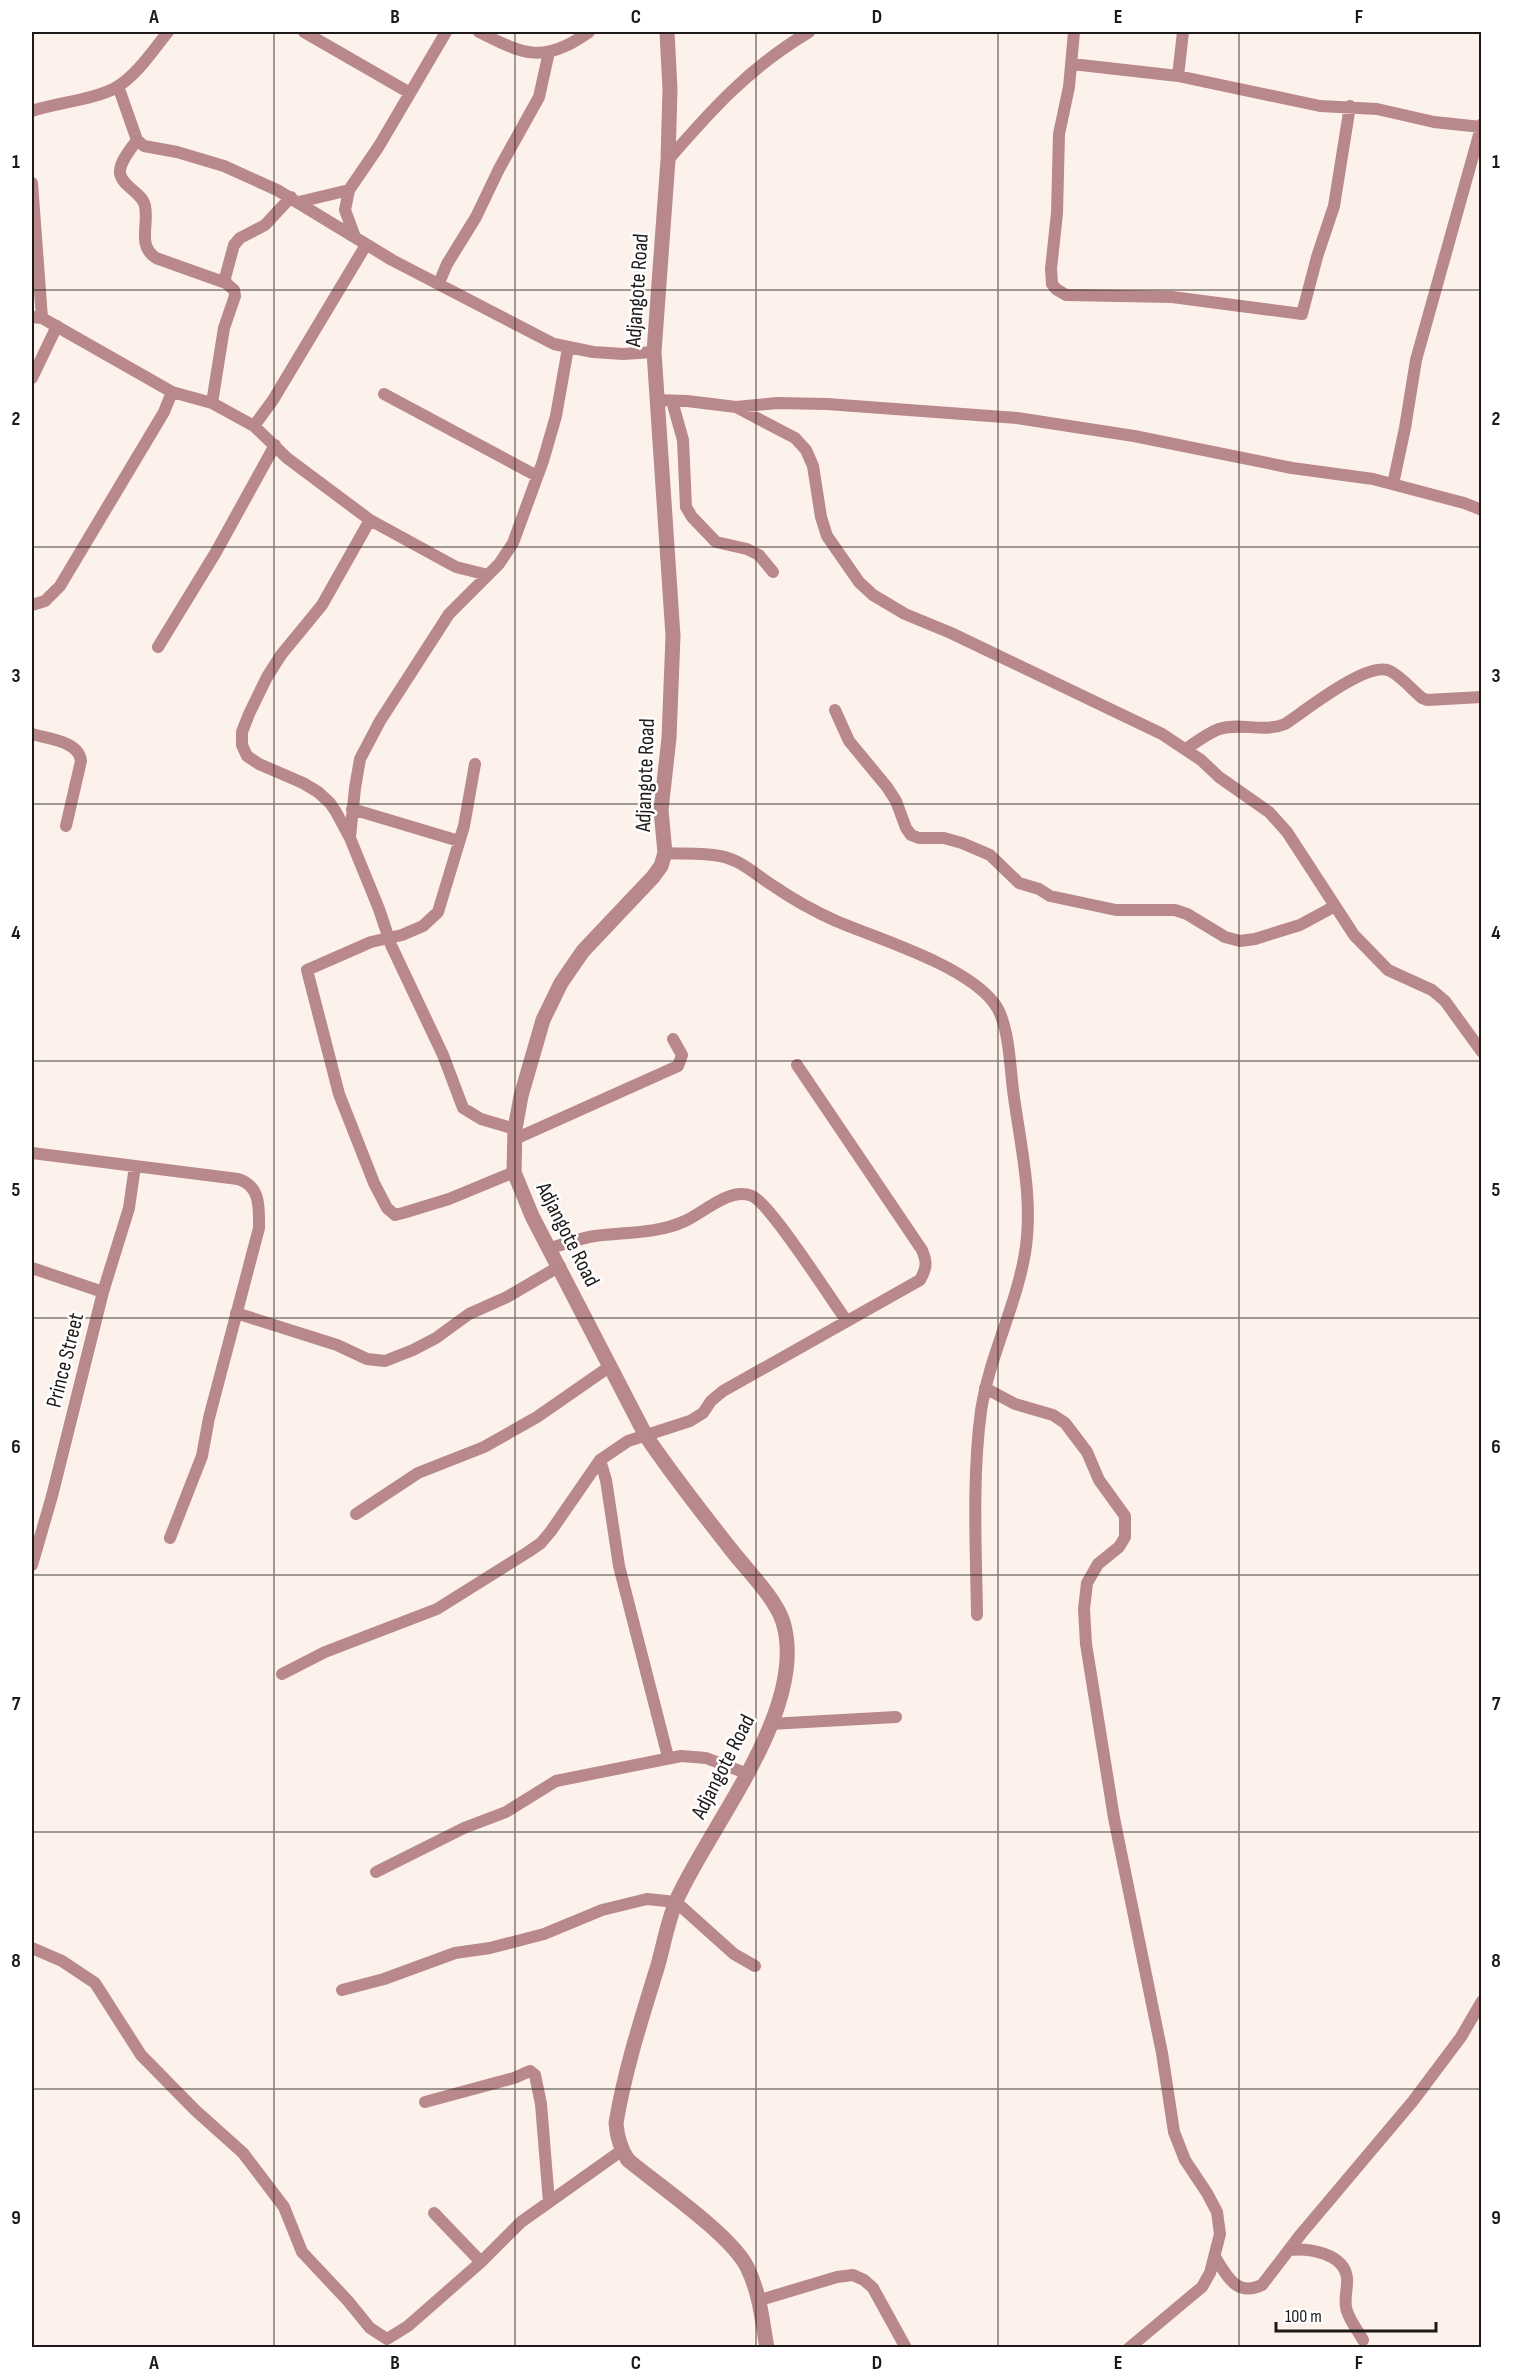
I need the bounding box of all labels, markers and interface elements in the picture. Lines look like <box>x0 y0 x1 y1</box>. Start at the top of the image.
text: A <box>148 5 159 29</box>
text: B <box>390 5 400 29</box>
text: C <box>631 5 641 29</box>
text: D <box>872 5 882 29</box>
text: E <box>1114 5 1122 29</box>
text: F <box>1355 5 1363 29</box>
text: 1 <box>12 150 20 174</box>
text: 1 <box>1492 150 1500 174</box>
street label: Adjangote Road <box>620 233 655 349</box>
text: 2 <box>12 407 20 431</box>
text: 2 <box>1492 407 1500 431</box>
text: 3 <box>12 664 21 688</box>
text: 3 <box>1492 664 1501 688</box>
street label: Adjangote Road <box>630 718 661 833</box>
text: 4 <box>11 921 21 945</box>
text: 4 <box>1491 921 1501 945</box>
street label: Adjangote Road <box>529 1177 605 1291</box>
text: 5 <box>12 1178 21 1202</box>
text: 5 <box>1492 1178 1501 1202</box>
street label: Prince Street <box>41 1310 90 1410</box>
text: 6 <box>11 1435 21 1459</box>
text: 6 <box>1491 1435 1501 1459</box>
text: 7 <box>12 1692 21 1716</box>
text: 7 <box>1492 1692 1501 1716</box>
street label: Adjangote Road <box>685 1710 761 1824</box>
text: 8 <box>11 1949 21 1973</box>
text: 8 <box>1491 1949 1501 1973</box>
text: 9 <box>11 2206 21 2230</box>
text: 9 <box>1491 2206 1501 2230</box>
scale bar <box>1276 2295 1436 2333</box>
text: 100 m <box>1285 2306 1322 2327</box>
text: A <box>148 2351 159 2375</box>
text: B <box>390 2351 400 2375</box>
text: C <box>631 2351 641 2375</box>
text: D <box>872 2351 882 2375</box>
text: E <box>1114 2351 1122 2375</box>
text: F <box>1355 2351 1363 2375</box>

